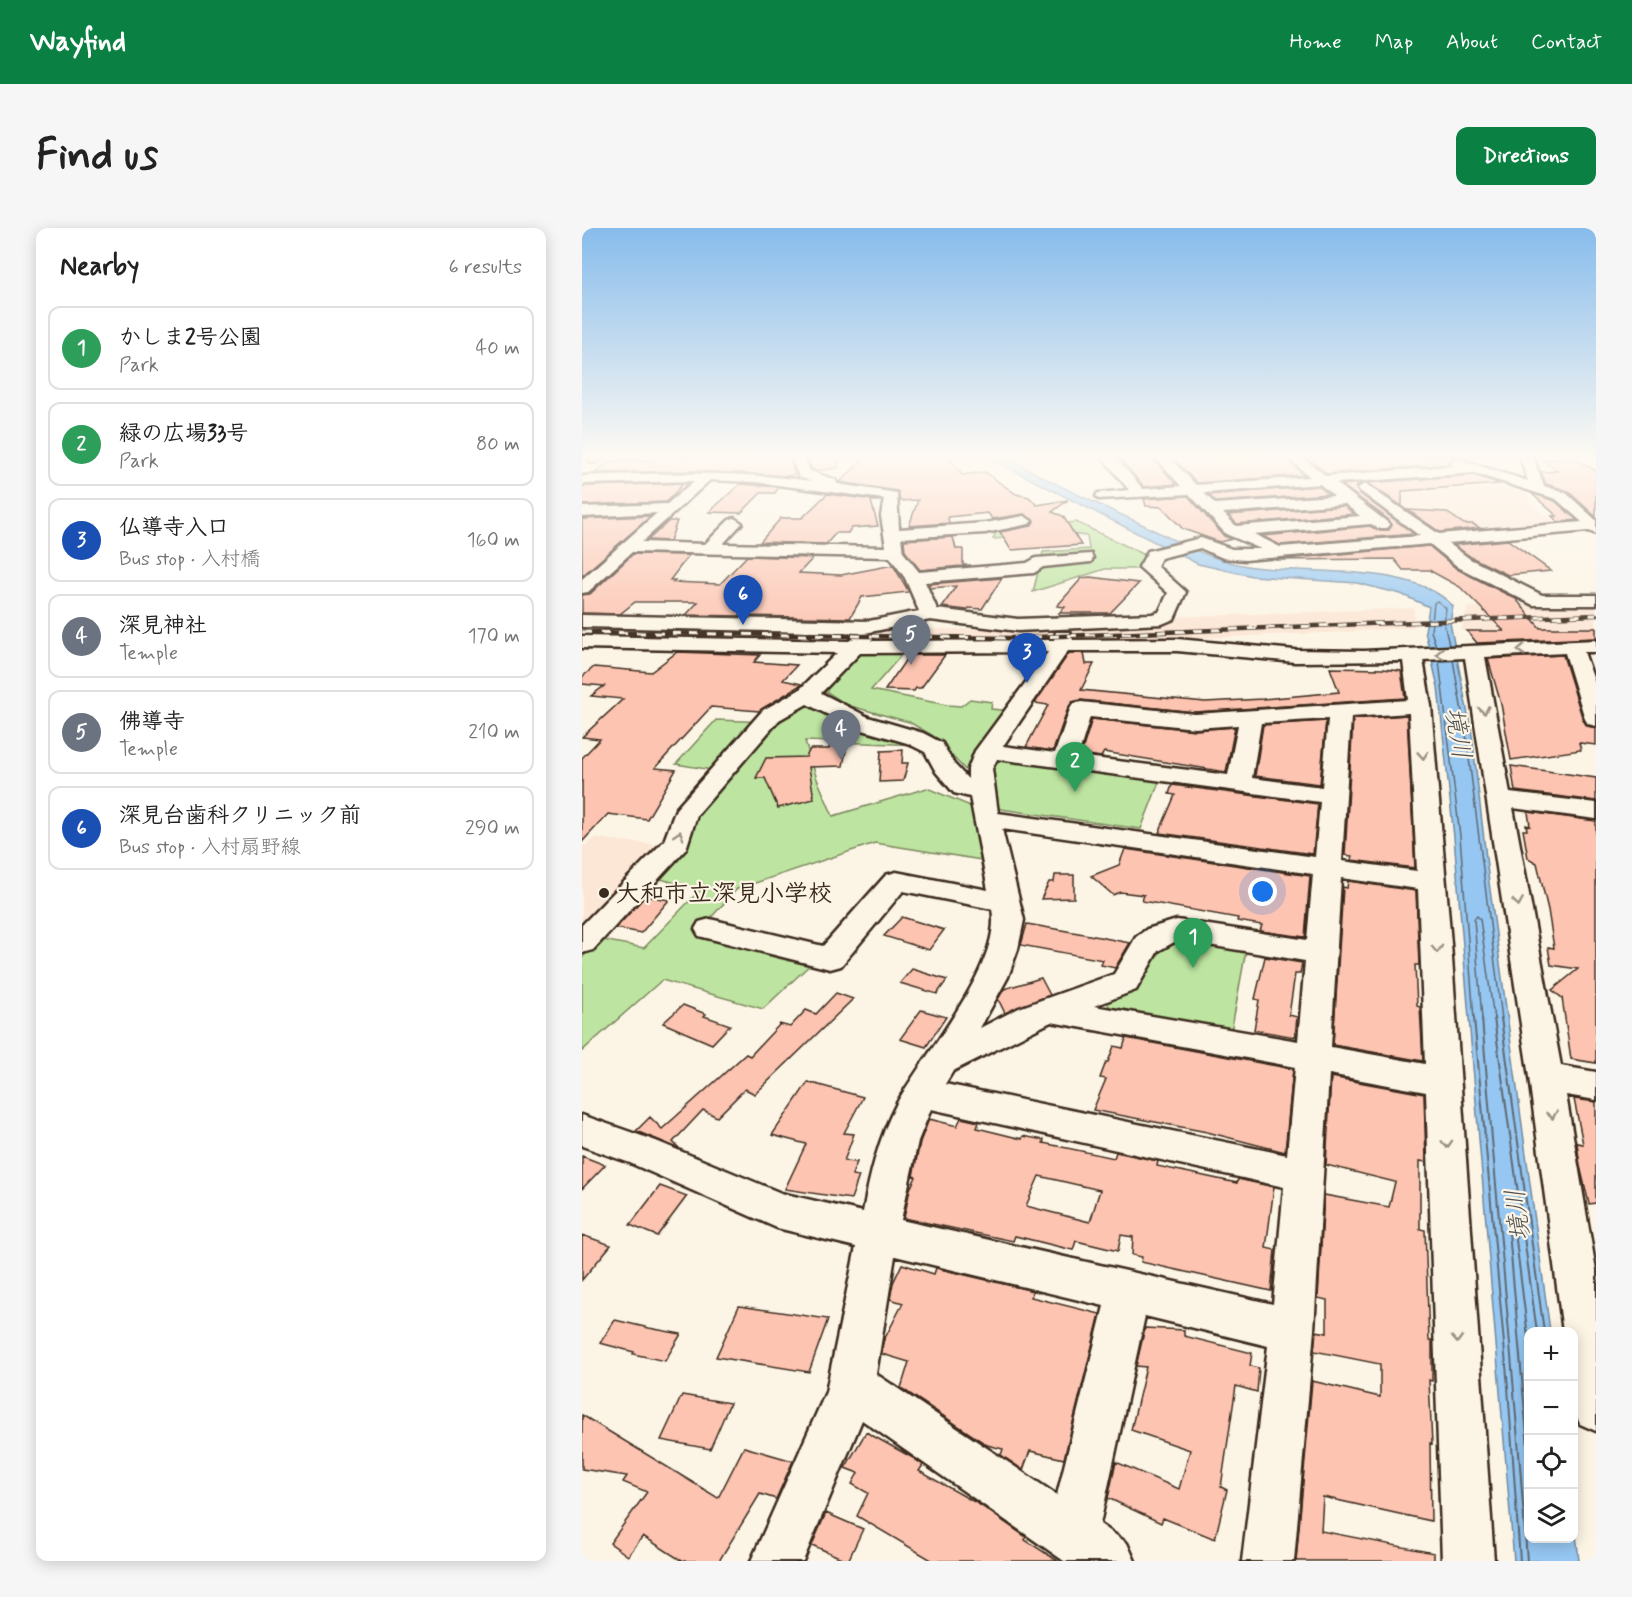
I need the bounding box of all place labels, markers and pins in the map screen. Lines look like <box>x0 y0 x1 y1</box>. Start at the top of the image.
pin: 6 <box>724 576 762 625</box>
pin: 5 <box>892 616 930 665</box>
pin: 3 <box>1008 634 1046 683</box>
pin: 4 <box>822 710 860 760</box>
pin: 2 <box>1056 742 1094 792</box>
place label: 大和市立深見小学校 <box>616 879 832 910</box>
marker: 大和市立深見小学校 <box>597 886 611 900</box>
pin: 1 <box>1174 918 1212 968</box>

